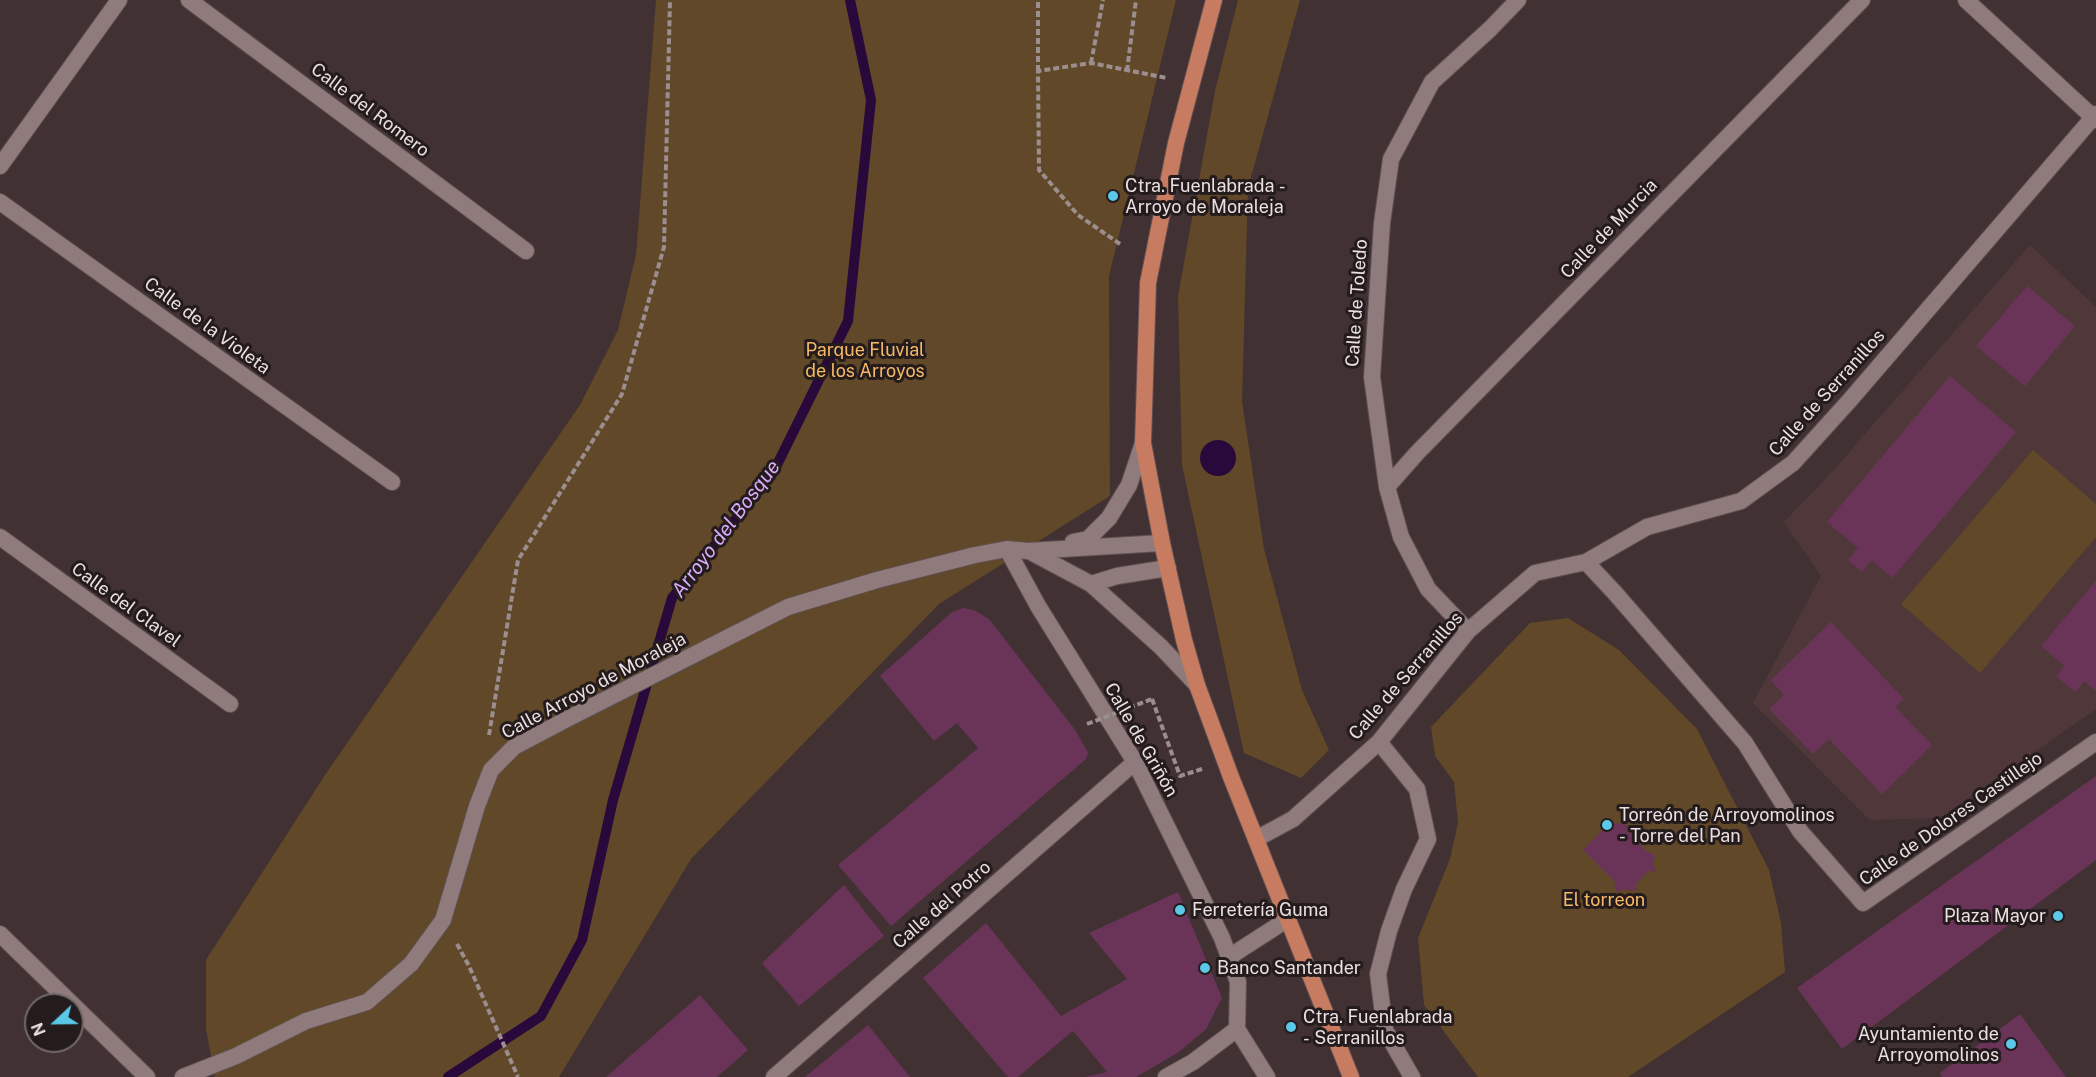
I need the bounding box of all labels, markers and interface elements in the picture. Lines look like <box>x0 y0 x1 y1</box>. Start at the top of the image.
street label: Calle del Romero <box>307 58 433 162</box>
place label: Ctra. Fuenlabrada - Arroyo de Moraleja <box>1125 175 1286 218</box>
street label: Calle de Murcia <box>1556 175 1662 283</box>
marker: Ctra. Fuenlabrada - Arroyo de Moraleja <box>1106 189 1120 203</box>
street label: Calle de Toledo <box>1342 238 1372 368</box>
street label: Calle de la Violeta <box>140 273 274 379</box>
street label: Calle de Serranillos <box>1765 325 1889 461</box>
park label: Parque Fluvial de los Arroyos <box>805 339 925 382</box>
water label: Arroyo del Bosque <box>667 456 785 602</box>
street label: Calle del Clavel <box>67 558 185 652</box>
street label: Calle de Serranillos <box>1345 608 1467 744</box>
street label: Calle Arroyo de Moraleja <box>498 628 690 744</box>
street label: Calle de Griñón <box>1100 679 1182 801</box>
street label: Calle de Dolores Castillejo <box>1855 747 2047 891</box>
place label: Torreón de Arroyomolinos - Torre del Pan <box>1619 804 1835 846</box>
marker: Torreón de Arroyomolinos - Torre del Pan <box>1600 818 1614 832</box>
street label: Calle del Potro <box>889 857 995 953</box>
park label: El torreon <box>1563 889 1645 911</box>
place label: Ferretería Guma <box>1192 899 1328 921</box>
marker: Ferretería Guma <box>1173 903 1187 917</box>
place label: Plaza Mayor <box>1944 905 2046 927</box>
marker: Plaza Mayor <box>2051 909 2065 923</box>
place label: Banco Santander <box>1217 957 1361 979</box>
marker: Banco Santander <box>1198 961 1212 975</box>
north arrow <box>24 993 84 1053</box>
place label: Ctra. Fuenlabrada - Serranillos <box>1303 1006 1452 1048</box>
text: N <box>28 1020 50 1039</box>
marker: Ctra. Fuenlabrada - Serranillos <box>1284 1020 1298 1034</box>
place label: Ayuntamiento de Arroyomolinos <box>1858 1023 1999 1066</box>
marker: Ayuntamiento de Arroyomolinos <box>2004 1037 2018 1051</box>

